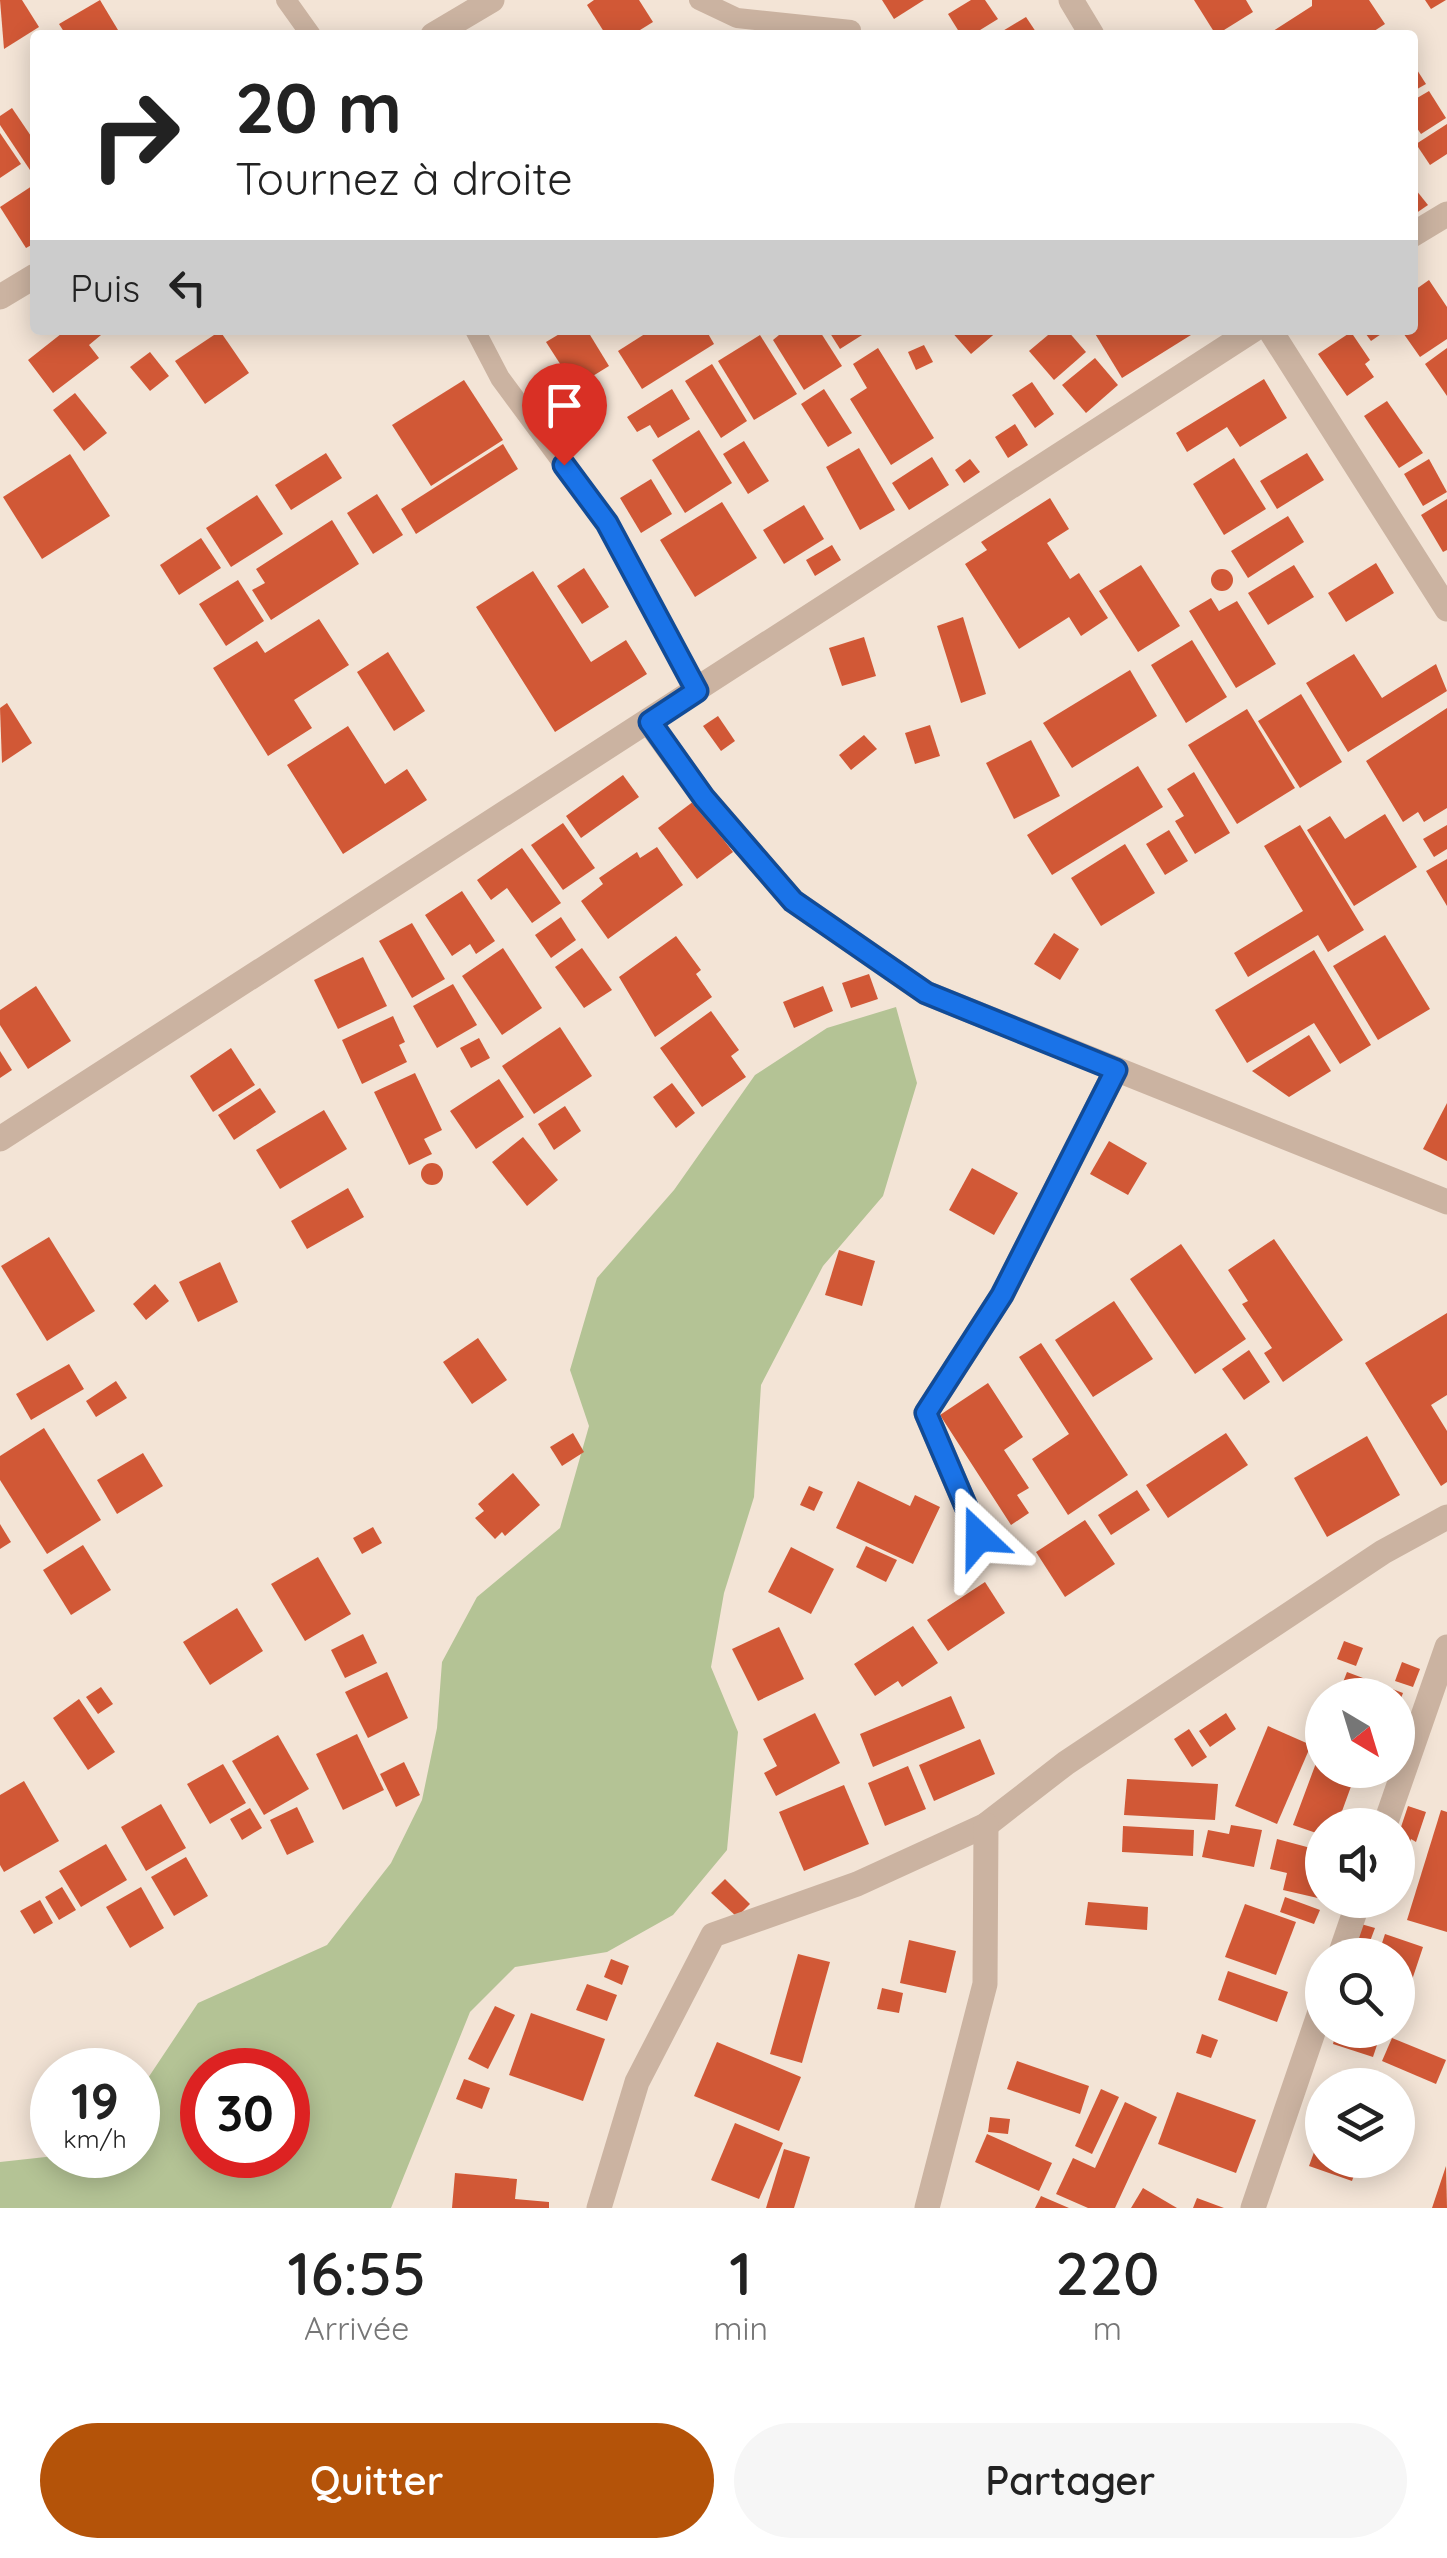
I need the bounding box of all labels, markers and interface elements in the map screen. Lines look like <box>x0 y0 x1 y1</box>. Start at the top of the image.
text: 20 m <box>235 63 402 151</box>
icon: right <box>70 70 200 200</box>
text: Tournez à droite <box>235 150 573 206</box>
icon: left <box>160 260 215 315</box>
text: Puis <box>70 264 140 312</box>
pin <box>522 363 607 466</box>
icon: arrive <box>537 378 592 433</box>
position arrow <box>927 1485 1031 1589</box>
north arrow <box>1305 1678 1415 1788</box>
map controls <box>1305 1678 1415 2178</box>
button: sound <box>1305 1808 1415 1918</box>
button: search <box>1305 1938 1415 2048</box>
speed limit sign: 30 <box>180 2048 310 2178</box>
button: layers <box>1305 2068 1415 2178</box>
text: 19 <box>71 2069 119 2132</box>
text: km/h <box>63 2123 127 2154</box>
text: 16:55 <box>287 2235 426 2310</box>
text: 1 <box>729 2235 752 2310</box>
text: 220 <box>1055 2235 1160 2310</box>
text: Arrivée <box>304 2308 409 2348</box>
text: min <box>713 2308 768 2348</box>
text: m <box>1093 2308 1122 2348</box>
button: Quitter <box>40 2423 714 2538</box>
button: Partager <box>734 2423 1407 2538</box>

